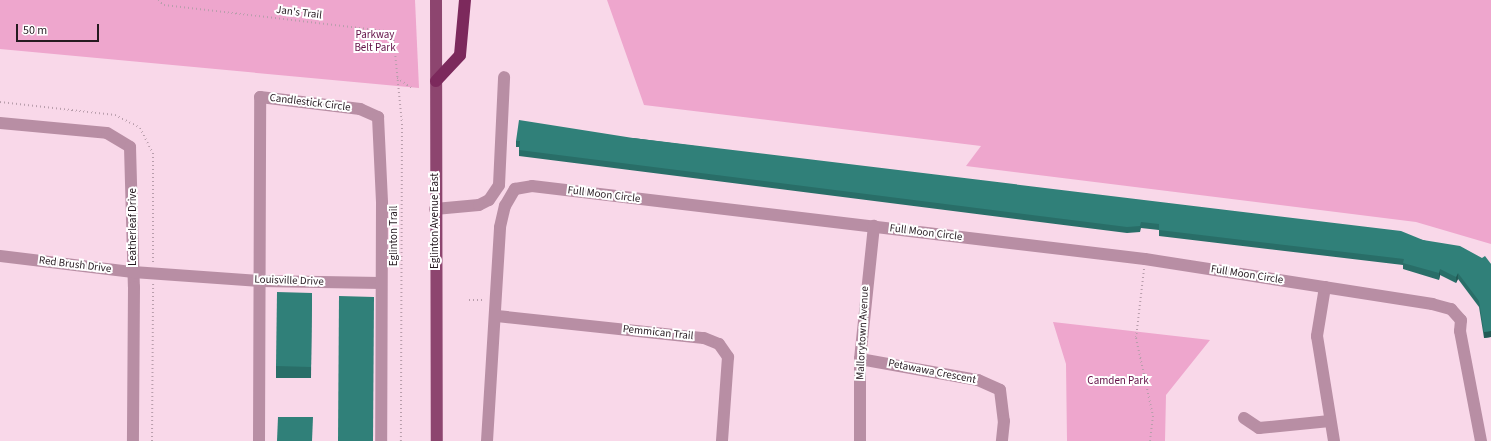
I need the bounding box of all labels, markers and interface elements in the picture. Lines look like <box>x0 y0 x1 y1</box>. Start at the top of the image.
street label: Jan's Trail <box>275 4 323 22</box>
scale bar <box>18 16 101 42</box>
text: 50 m <box>23 22 47 39</box>
park label: Parkway Belt Park <box>354 29 396 55</box>
street label: Candlestick Circle <box>269 91 351 115</box>
street label: Eglinton Avenue East <box>428 173 442 269</box>
street label: Full Moon Circle <box>567 184 641 206</box>
street label: Leatherleaf Drive <box>126 188 140 266</box>
street label: Eglinton Trail <box>387 206 401 266</box>
street label: Full Moon Circle <box>889 222 963 244</box>
street label: Red Brush Drive <box>38 254 112 276</box>
street label: Full Moon Circle <box>1210 263 1284 287</box>
street label: Louisville Drive <box>254 273 324 289</box>
street label: Mallorytown Avenue <box>854 286 872 380</box>
street label: Pemmican Trail <box>622 323 694 343</box>
street label: Petawawa Crescent <box>887 357 977 387</box>
park label: Camden Park <box>1087 374 1149 388</box>

